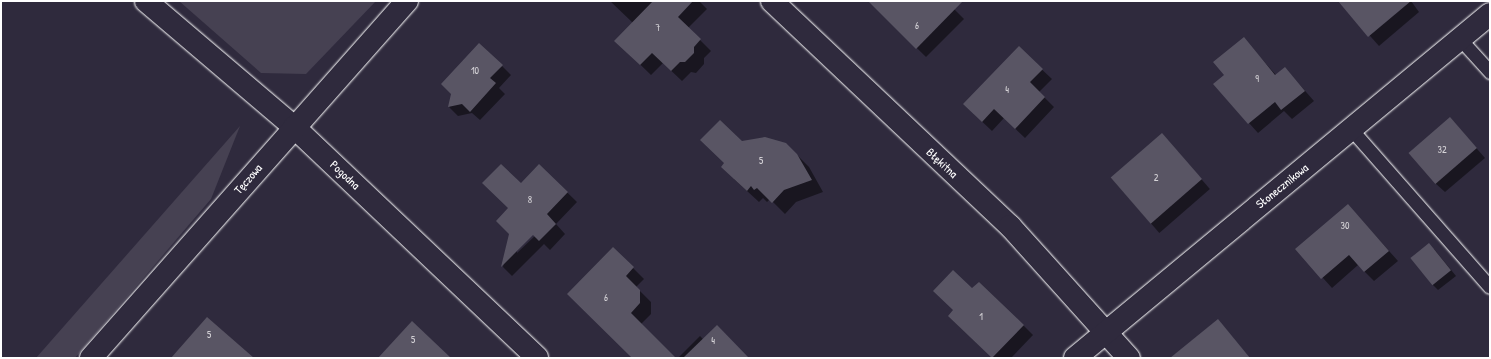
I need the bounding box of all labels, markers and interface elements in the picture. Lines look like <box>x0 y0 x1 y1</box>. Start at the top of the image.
house number: 6 <box>915 20 919 32</box>
house number: 7 <box>656 22 660 34</box>
house number: 10 <box>471 65 479 77</box>
house number: 9 <box>1255 73 1259 85</box>
house number: 4 <box>1005 84 1009 96</box>
house number: 32 <box>1437 144 1447 156</box>
street label: Błękitna <box>923 145 961 181</box>
house number: 5 <box>759 155 763 167</box>
street label: Pogodna <box>327 158 363 192</box>
street label: Tęczowa <box>231 161 265 197</box>
street label: Słonecznikowa <box>1253 161 1311 211</box>
house number: 2 <box>1154 172 1158 184</box>
house number: 8 <box>528 194 532 206</box>
house number: 30 <box>1341 220 1349 232</box>
house number: 6 <box>604 292 608 304</box>
house number: 1 <box>979 311 983 323</box>
house number: 5 <box>207 329 211 341</box>
house number: 5 <box>411 334 415 346</box>
house number: 4 <box>711 335 715 347</box>

